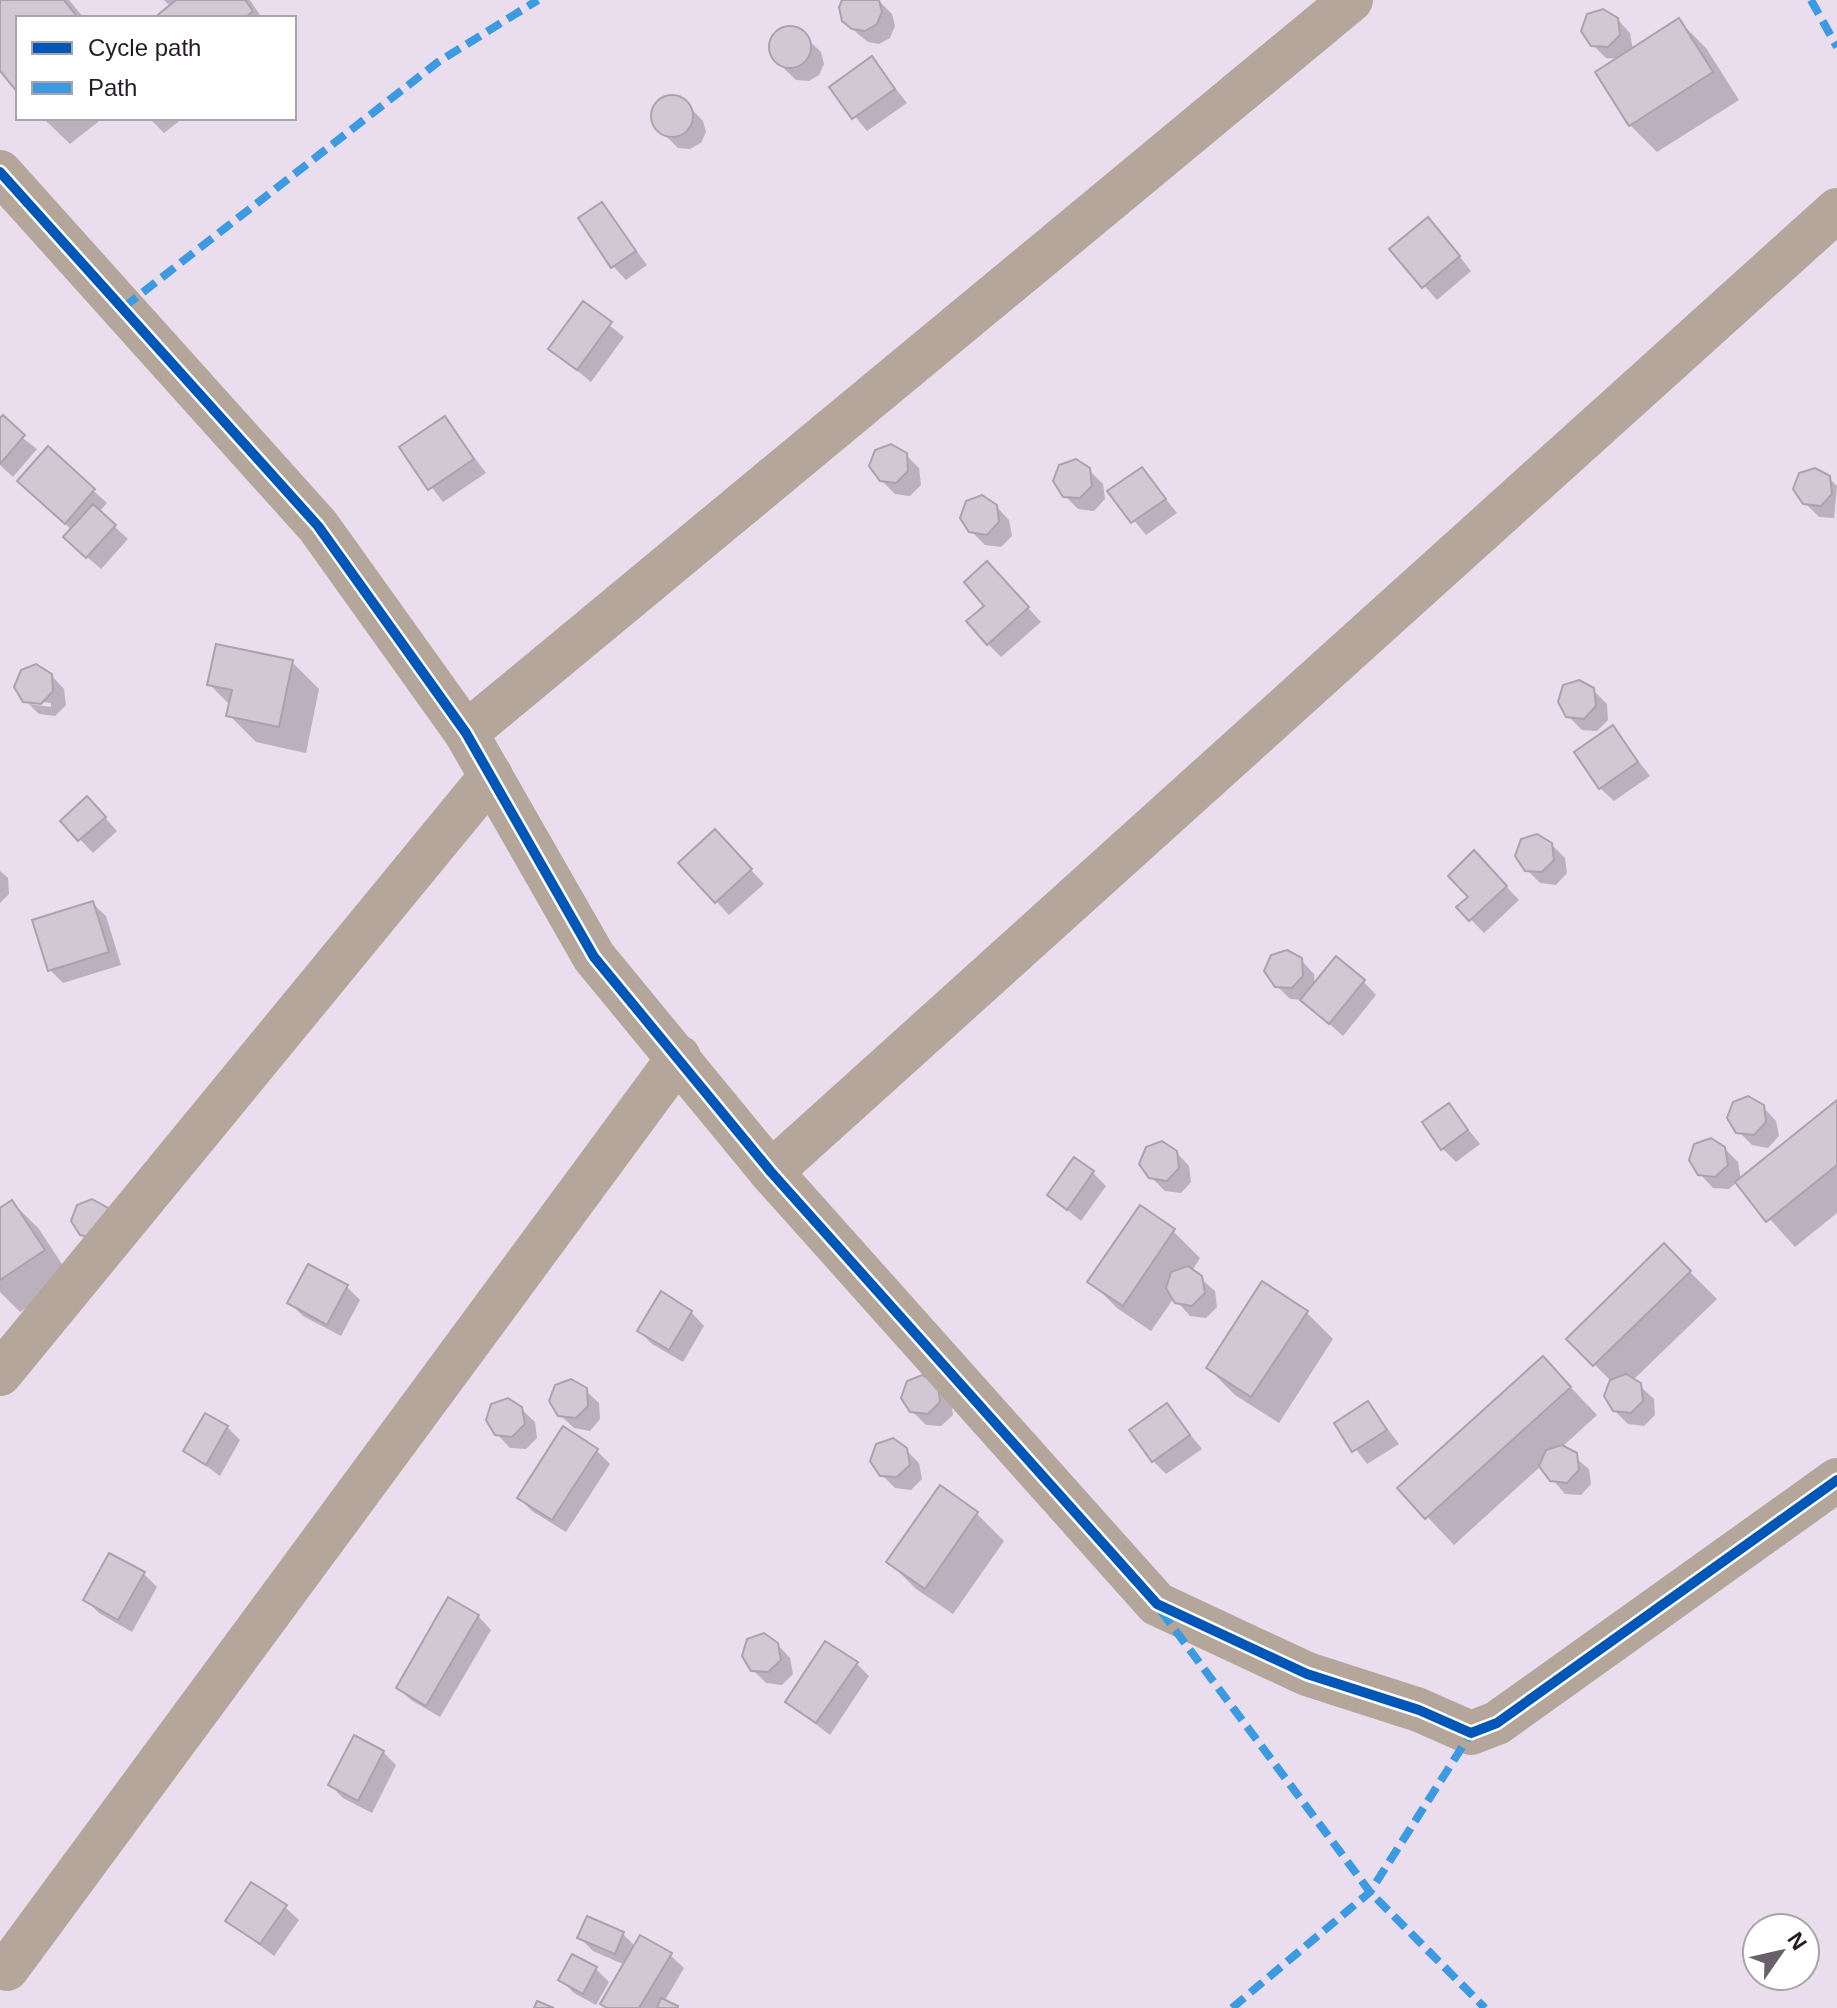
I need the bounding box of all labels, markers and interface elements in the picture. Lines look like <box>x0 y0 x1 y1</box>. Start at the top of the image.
legend <box>16 16 296 120</box>
text: Cycle path <box>88 34 201 61</box>
text: Path <box>88 74 137 101</box>
north arrow <box>1741 1912 1821 1992</box>
text: N <box>1782 1928 1812 1955</box>

